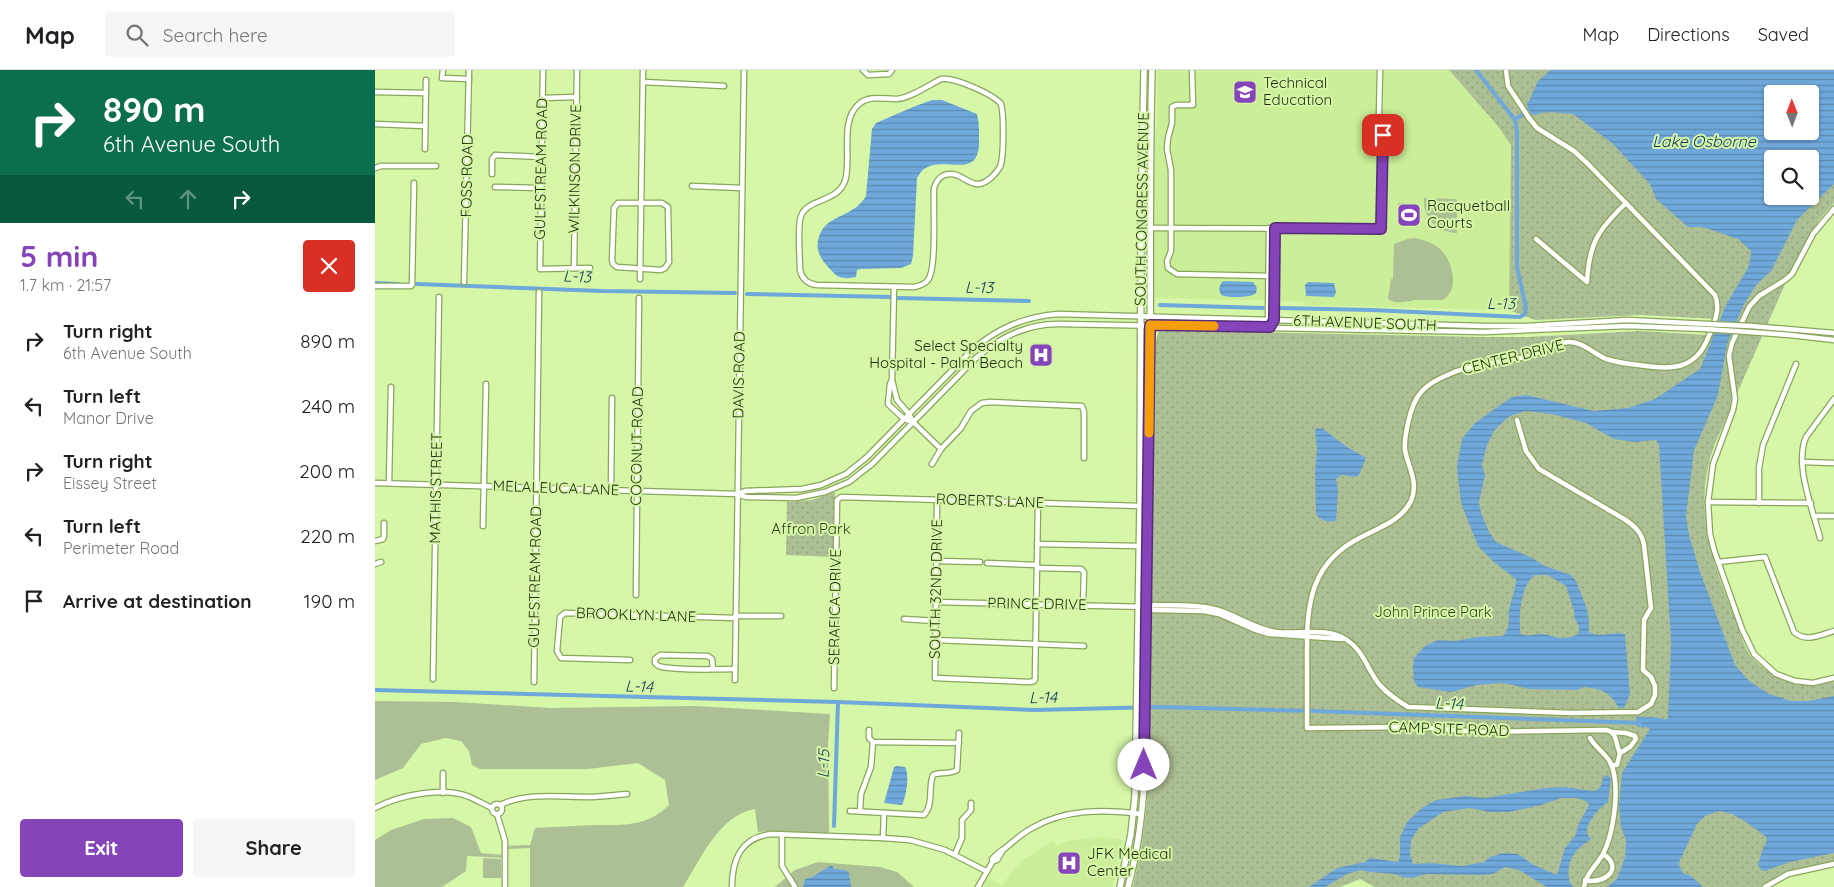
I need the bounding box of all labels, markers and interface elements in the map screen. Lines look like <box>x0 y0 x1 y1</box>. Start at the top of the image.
search box <box>105 12 455 57</box>
text: Map <box>25 20 75 50</box>
icon: search <box>123 21 151 49</box>
text: Search here <box>163 23 268 47</box>
text: Map <box>1582 23 1619 46</box>
text: Directions <box>1647 23 1730 46</box>
text: Saved <box>1758 23 1809 46</box>
place label: Technical Education <box>1263 73 1332 109</box>
school or university icon: Technical Education <box>1232 79 1258 105</box>
north arrow <box>1764 85 1819 140</box>
map controls <box>1764 85 1819 205</box>
text: 890 m <box>103 87 206 131</box>
icon: right <box>20 90 85 155</box>
street label: GULFSTREAM ROAD <box>530 98 551 240</box>
street label: WILKINSON DRIVE <box>564 104 585 234</box>
street label: SOUTH CONGRESS AVENUE <box>1130 112 1153 306</box>
pin <box>1362 114 1404 156</box>
icon: arrive <box>1369 121 1397 149</box>
text: 6th Avenue South <box>103 130 280 158</box>
water label: Lake Osborne <box>1652 131 1757 151</box>
street label: FOSS ROAD <box>456 134 477 217</box>
button: search <box>1764 150 1819 205</box>
icon: left <box>121 185 149 213</box>
icon: ahead <box>174 185 202 213</box>
icon: right <box>227 185 255 213</box>
place label: Racquetball Courts <box>1427 196 1510 232</box>
sports icon: Racquetball Courts <box>1396 202 1422 228</box>
text: 5 min <box>20 237 98 275</box>
button: close <box>303 240 355 292</box>
water label: L-13 <box>563 266 593 287</box>
text: 1.7 km · 21:57 <box>20 275 111 295</box>
water label: L-13 <box>965 277 995 297</box>
water label: L-13 <box>1487 293 1517 313</box>
street label: 6TH AVENUE SOUTH <box>1293 311 1437 334</box>
text: Turn right <box>63 319 152 343</box>
icon: right <box>20 327 48 355</box>
text: 890 m <box>300 329 355 353</box>
street label: DAVIS ROAD <box>728 331 749 419</box>
street label: CENTER DRIVE <box>1460 335 1566 378</box>
place label: Select Specialty Hospital - Palm Beach <box>869 336 1023 372</box>
hospital icon: Select Specialty Hospital - Palm Beach <box>1028 342 1054 368</box>
text: 6th Avenue South <box>63 343 192 363</box>
text: Turn left <box>63 384 141 408</box>
street label: COCONUT ROAD <box>626 386 647 506</box>
icon: left <box>20 392 48 420</box>
text: 240 m <box>301 394 355 418</box>
text: Manor Drive <box>63 408 154 428</box>
street label: MATHIS STREET <box>425 432 446 544</box>
text: Turn right <box>63 449 152 473</box>
icon: right <box>20 457 48 485</box>
text: 200 m <box>299 459 355 483</box>
text: Eissey Street <box>63 473 157 493</box>
street label: MELALEUCA LANE <box>492 476 620 499</box>
street label: ROBERTS LANE <box>936 489 1044 512</box>
street label: GULFSTREAM ROAD <box>524 506 545 648</box>
text: Turn left <box>63 514 141 538</box>
park label: Affron Park <box>771 519 851 538</box>
street label: SOUTH 32ND DRIVE <box>925 519 946 659</box>
icon: left <box>20 522 48 550</box>
text: 220 m <box>300 524 355 548</box>
text: Perimeter Road <box>63 538 179 558</box>
street label: SERAFICA DRIVE <box>824 549 845 665</box>
icon: arrive <box>20 587 48 615</box>
text: Arrive at destination <box>63 589 252 613</box>
text: 190 m <box>304 589 355 613</box>
street label: PRINCE DRIVE <box>987 593 1087 614</box>
park label: John Prince Park <box>1374 602 1492 621</box>
street label: BROOKLYN LANE <box>576 603 697 626</box>
water label: L-14 <box>625 676 655 697</box>
water label: L-14 <box>1029 687 1059 707</box>
water label: L-14 <box>1435 693 1465 714</box>
street label: CAMP SITE ROAD <box>1388 717 1510 740</box>
position arrow <box>1117 738 1169 790</box>
water label: L-15 <box>813 747 834 779</box>
button: Exit <box>20 819 183 877</box>
button: Share <box>193 819 355 877</box>
place label: JFK Medical Center <box>1087 844 1172 880</box>
hospital icon: JFK Medical Center <box>1056 850 1082 876</box>

